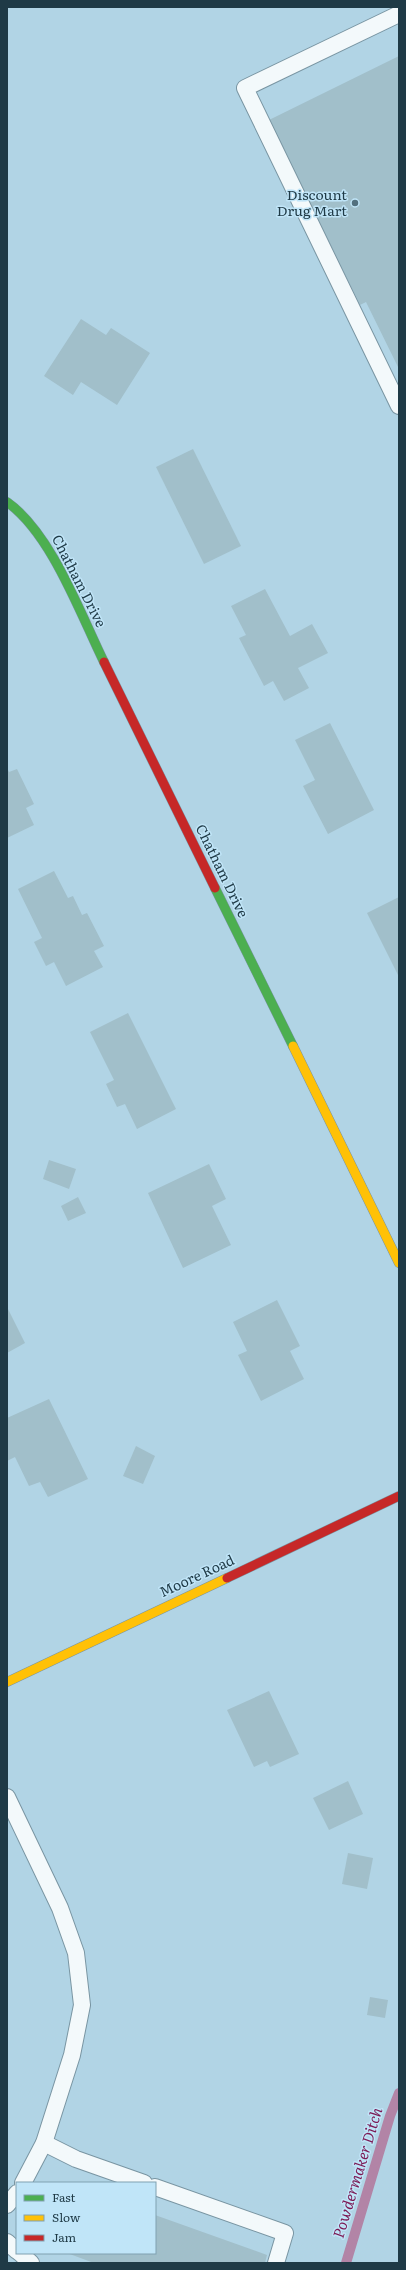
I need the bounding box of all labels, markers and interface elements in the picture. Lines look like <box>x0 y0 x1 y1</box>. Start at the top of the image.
place label: Discount Drug Mart <box>277 184 347 220</box>
marker: Discount Drug Mart <box>350 198 360 208</box>
street label: Chatham Drive <box>48 531 112 630</box>
street label: Chatham Drive <box>192 821 254 921</box>
street label: Moore Road <box>156 1549 238 1601</box>
water label: Powdermaker Ditch <box>326 2104 387 2241</box>
legend <box>16 2182 156 2254</box>
text: Fast <box>52 2188 76 2206</box>
text: Slow <box>52 2208 81 2226</box>
text: Jam <box>52 2228 77 2246</box>

